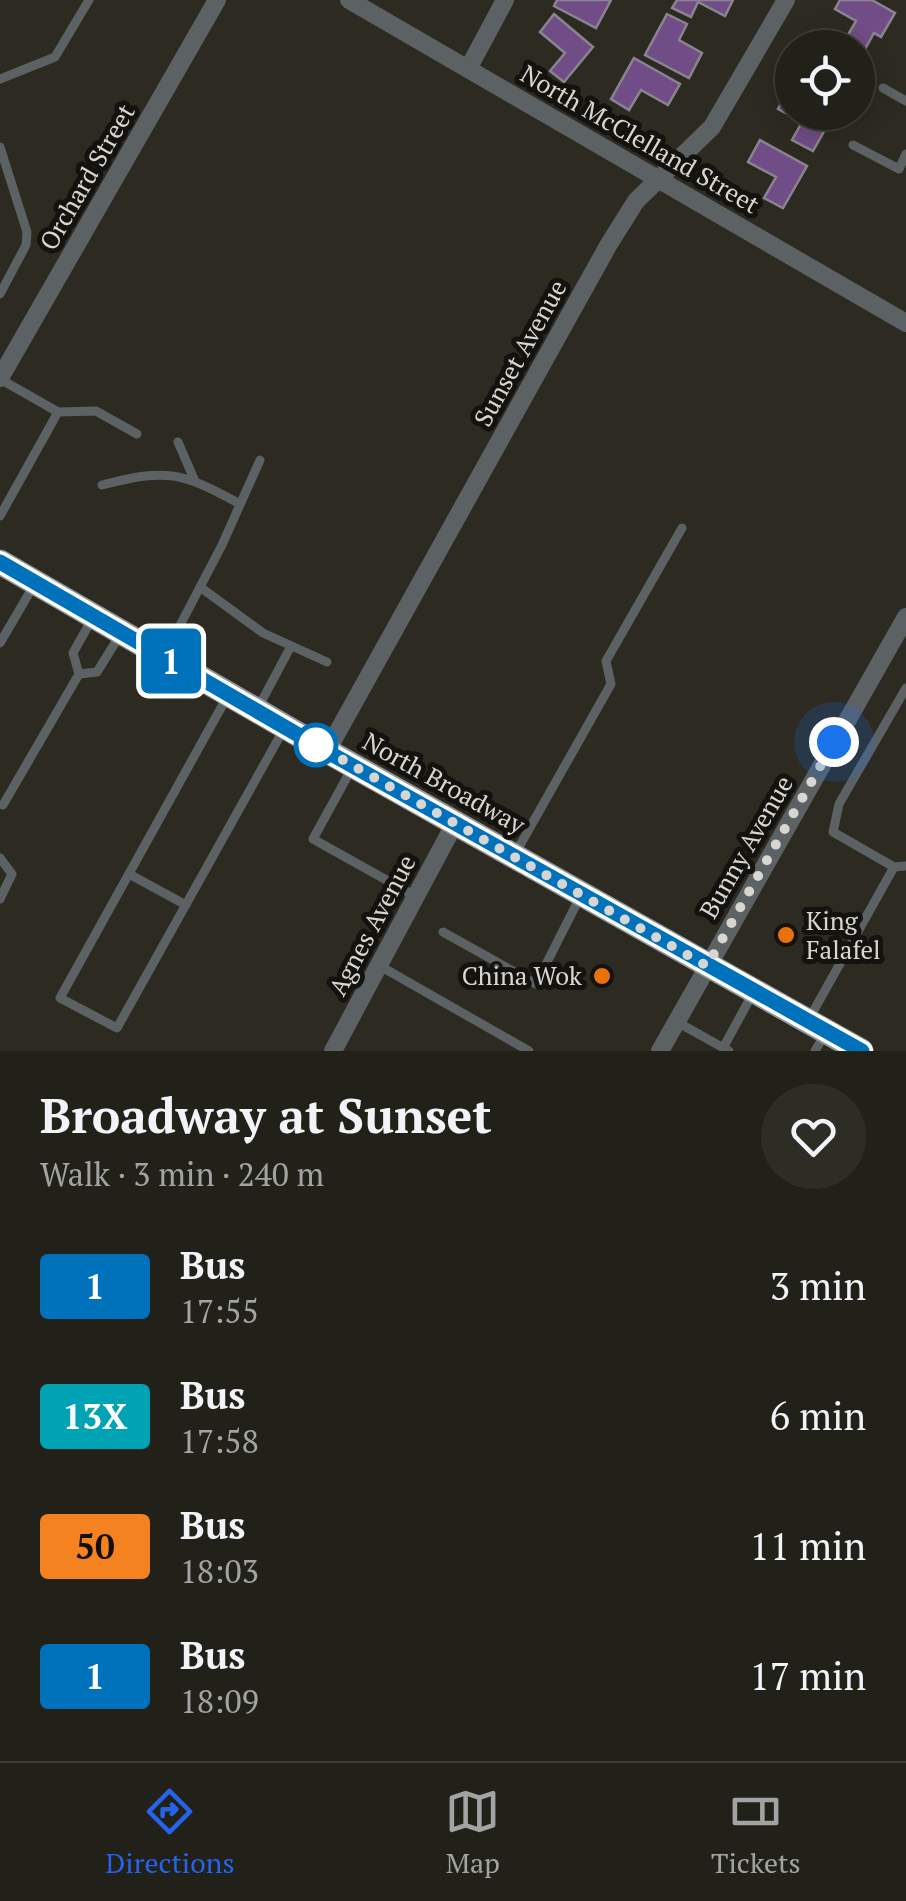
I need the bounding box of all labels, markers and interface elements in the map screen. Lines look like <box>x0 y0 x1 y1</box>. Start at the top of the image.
map controls <box>775 30 875 130</box>
button: locate <box>775 30 875 130</box>
street label: North McClelland Street <box>515 57 766 220</box>
street label: Orchard Street <box>31 98 142 256</box>
street label: Sunset Avenue <box>466 274 573 432</box>
line badge: 1 <box>138 628 204 694</box>
text: 1 <box>161 638 181 684</box>
your location <box>809 717 859 767</box>
unlabelled marker <box>295 724 337 766</box>
street label: North Broadway <box>357 724 531 841</box>
street label: Bunny Avenue <box>691 769 800 924</box>
street label: Agnes Avenue <box>321 849 423 1001</box>
place label: King Falafel <box>806 904 881 966</box>
marker: King Falafel <box>775 924 797 946</box>
place label: China Wok <box>462 959 582 992</box>
marker: China Wok <box>591 965 613 987</box>
text: Broadway at Sunset <box>40 1083 492 1147</box>
button: heart <box>761 1084 866 1189</box>
text: Walk · 3 min · 240 m <box>40 1153 324 1195</box>
text: Bus <box>180 1240 245 1290</box>
text: 3 min <box>770 1261 866 1311</box>
text: 1 <box>85 1263 105 1309</box>
text: 17:55 <box>180 1290 259 1332</box>
text: Bus <box>180 1370 245 1420</box>
text: 6 min <box>770 1391 866 1441</box>
text: 13X <box>62 1393 128 1439</box>
text: 17:58 <box>180 1420 259 1462</box>
text: Bus <box>180 1500 245 1550</box>
text: 11 min <box>749 1521 866 1571</box>
text: 50 <box>75 1523 115 1569</box>
text: 18:03 <box>180 1550 259 1592</box>
text: Bus <box>180 1630 245 1680</box>
text: 17 min <box>749 1651 866 1701</box>
text: 1 <box>85 1653 105 1699</box>
text: 18:09 <box>180 1680 259 1722</box>
tab: Directions <box>105 1784 235 1881</box>
tab: Map <box>445 1784 500 1881</box>
tab: Tickets <box>711 1784 801 1881</box>

